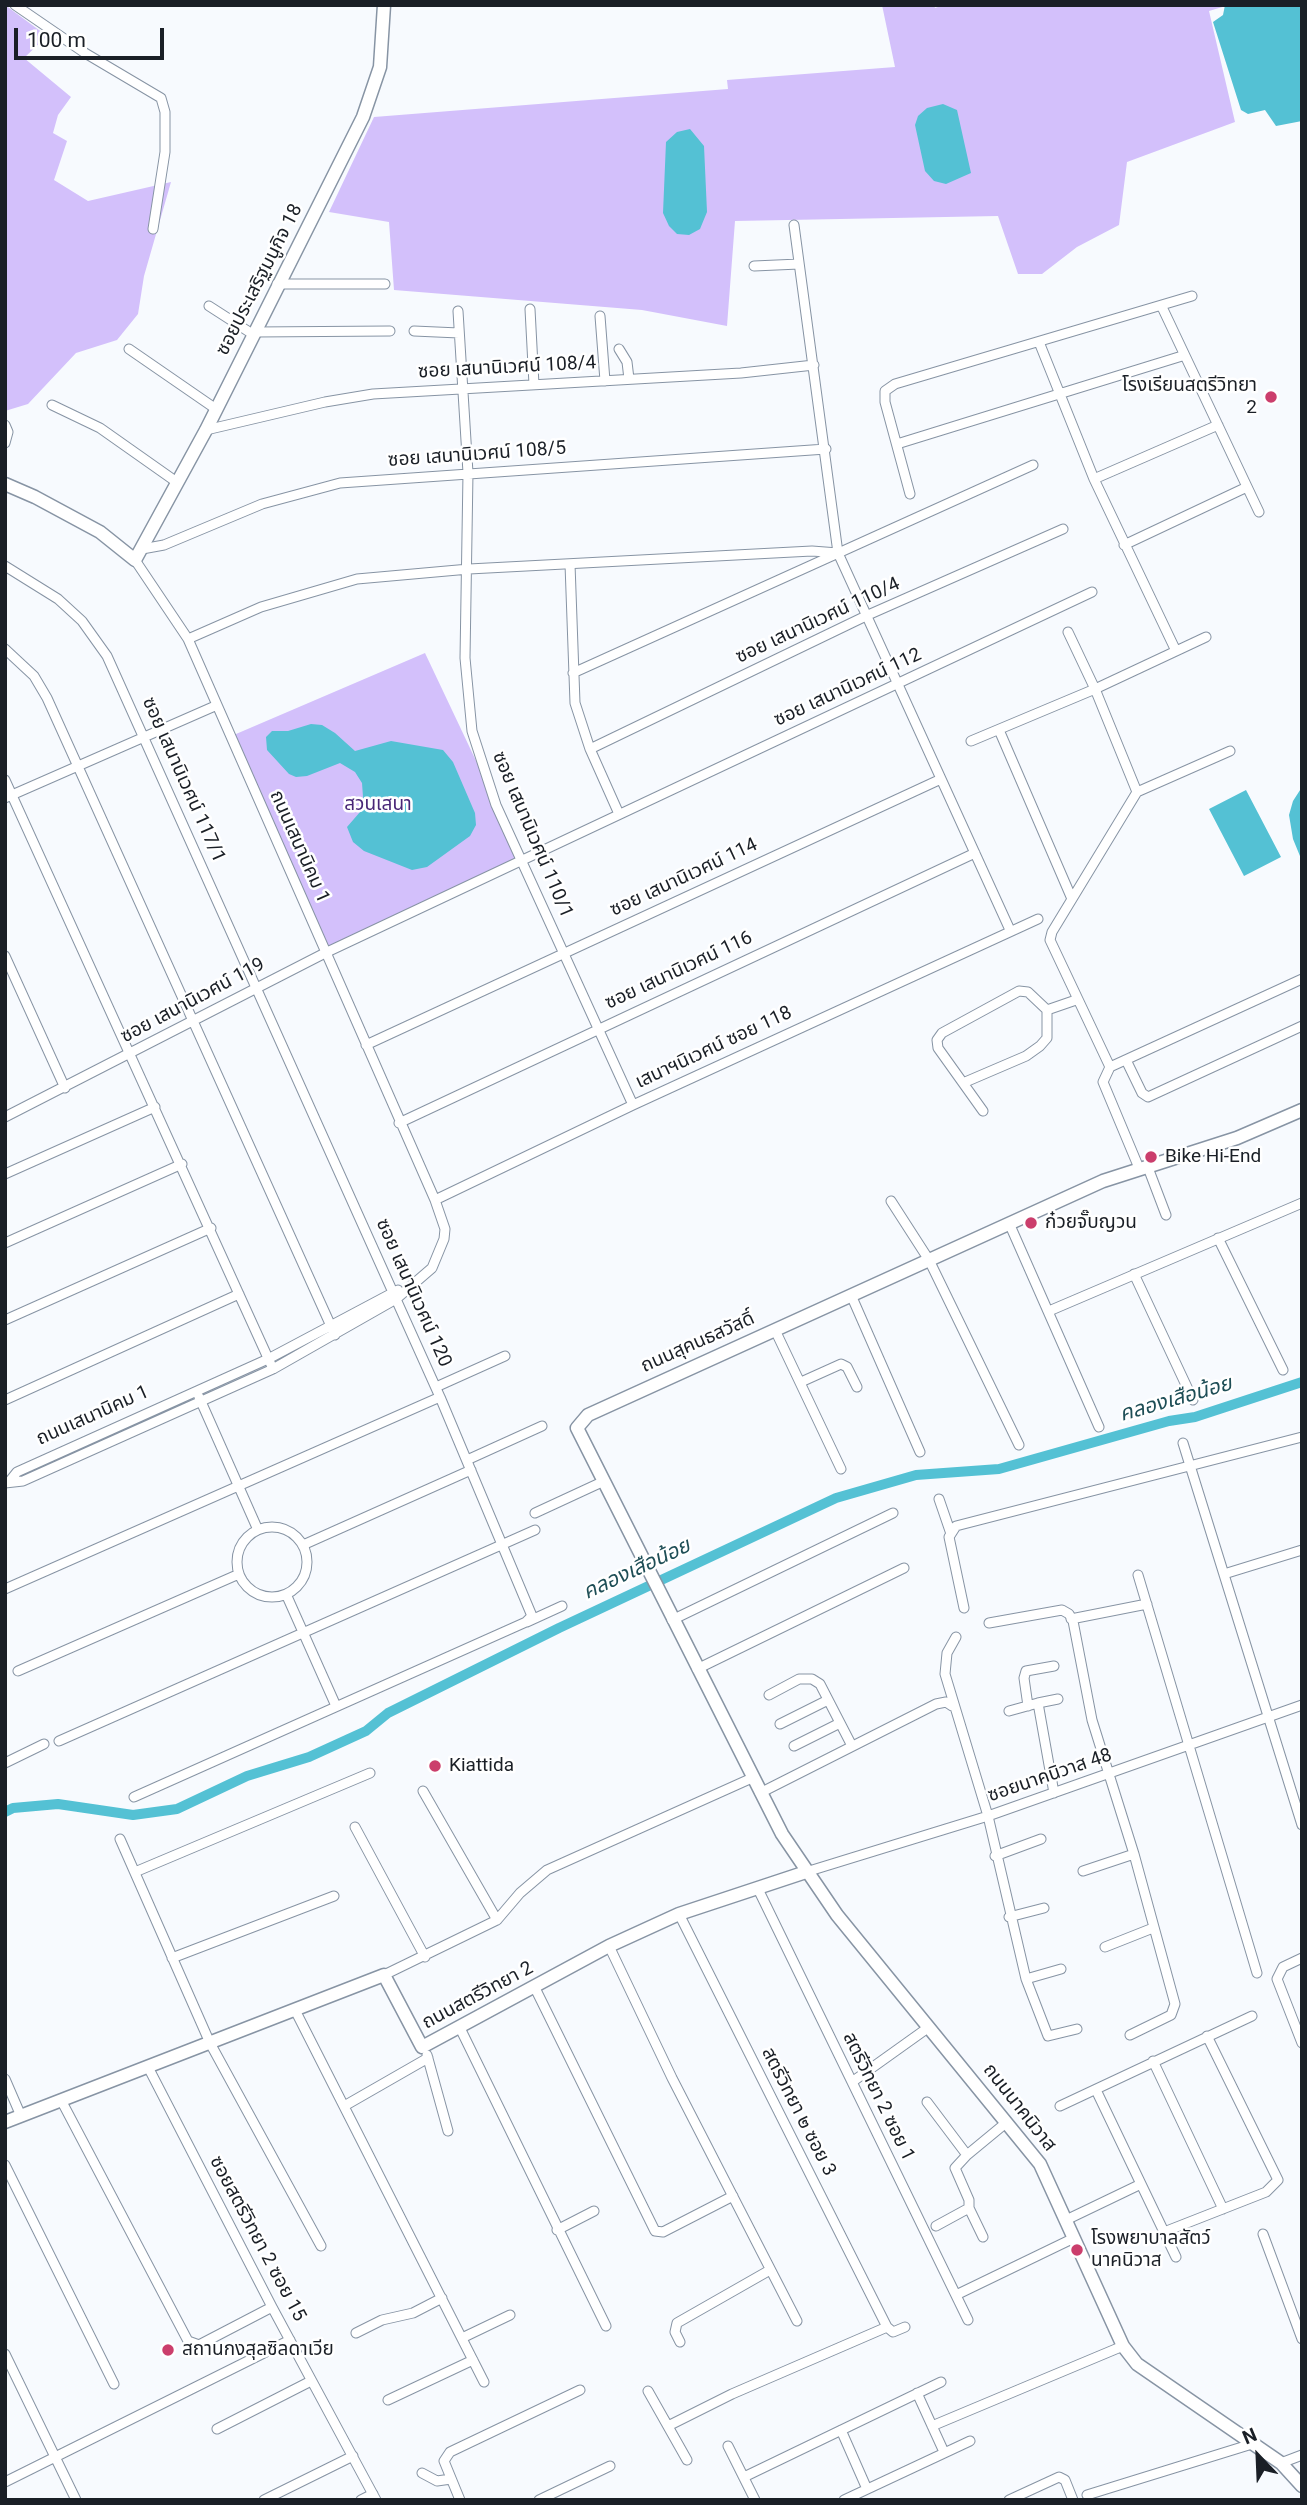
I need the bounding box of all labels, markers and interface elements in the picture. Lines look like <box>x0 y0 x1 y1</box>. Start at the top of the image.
scale bar <box>18 14 168 58</box>
text: 100 m <box>27 28 86 52</box>
street label: ซอยประเสริฐมนูกิจ 18 <box>212 201 308 359</box>
street label: ซอย เสนานิเวศน์ 108/4 <box>417 352 597 384</box>
place label: โรงเรียนสตรีวิทยา 2 <box>1122 375 1257 419</box>
marker: โรงเรียนสตรีวิทยา 2 <box>1263 389 1279 405</box>
street label: ซอย เสนานิเวศน์ 108/5 <box>387 437 567 473</box>
street label: ซอย เสนานิเวศน์ 110/4 <box>732 573 904 669</box>
street label: ซอย เสนานิเวศน์ 112 <box>771 644 925 732</box>
street label: ซอย เสนานิเวศน์ 117/1 <box>136 694 230 866</box>
street label: ซอย เสนานิเวศน์ 110/1 <box>487 748 577 922</box>
street label: ถนนเสนานิคม 1 <box>264 787 334 907</box>
park label: สวนเสนา <box>344 794 412 816</box>
street label: ซอย เสนานิเวศน์ 114 <box>607 834 761 922</box>
street label: ซอย เสนานิเวศน์ 116 <box>602 927 756 1015</box>
street label: ซอย เสนานิเวศน์ 119 <box>117 953 269 1049</box>
street label: เสนาฯนิเวศน์ ซอย 118 <box>632 1002 796 1094</box>
place label: Bike Hi-End <box>1165 1146 1261 1168</box>
marker: Bike Hi-End <box>1143 1149 1159 1165</box>
place label: ก๋วยจั๊บญวน <box>1045 1212 1137 1234</box>
street label: ซอย เสนานิเวศน์ 120 <box>370 1215 456 1371</box>
marker: ก๋วยจั๊บญวน <box>1023 1215 1039 1231</box>
street label: ถนนสุคนธสวัสดิ์ <box>638 1308 758 1378</box>
water label: คลองเสือน้อย <box>1117 1372 1235 1428</box>
street label: ถนนเสนานิคม 1 <box>33 1381 153 1451</box>
water label: คลองเสือน้อย <box>579 1534 695 1606</box>
street label: ซอยนาคนิวาส 48 <box>985 1744 1115 1808</box>
place label: Kiattida <box>449 1755 514 1777</box>
marker: Kiattida <box>427 1758 443 1774</box>
street label: ถนนสตรีวิทยา 2 <box>419 1957 537 2035</box>
street label: สตรีวิทยา 2 ซอย 1 <box>837 2029 919 2165</box>
street label: สตรีวิทยา ๒ ซอย 3 <box>756 2044 840 2180</box>
street label: ถนนนาคนิวาส <box>978 2059 1060 2157</box>
street label: ซอยสตรีวิทยา 2 ซอย 15 <box>204 2152 310 2326</box>
place label: โรงพยาบาลสัตว์ นาคนิวาส <box>1091 2228 1211 2272</box>
marker: โรงพยาบาลสัตว์ นาคนิวาส <box>1069 2242 1085 2258</box>
place label: สถานกงสุลซิลดาเวีย <box>182 2339 334 2361</box>
marker: สถานกงสุลซิลดาเวีย <box>160 2342 176 2358</box>
north arrow <box>1223 2421 1293 2491</box>
text: N <box>1239 2423 1260 2449</box>

